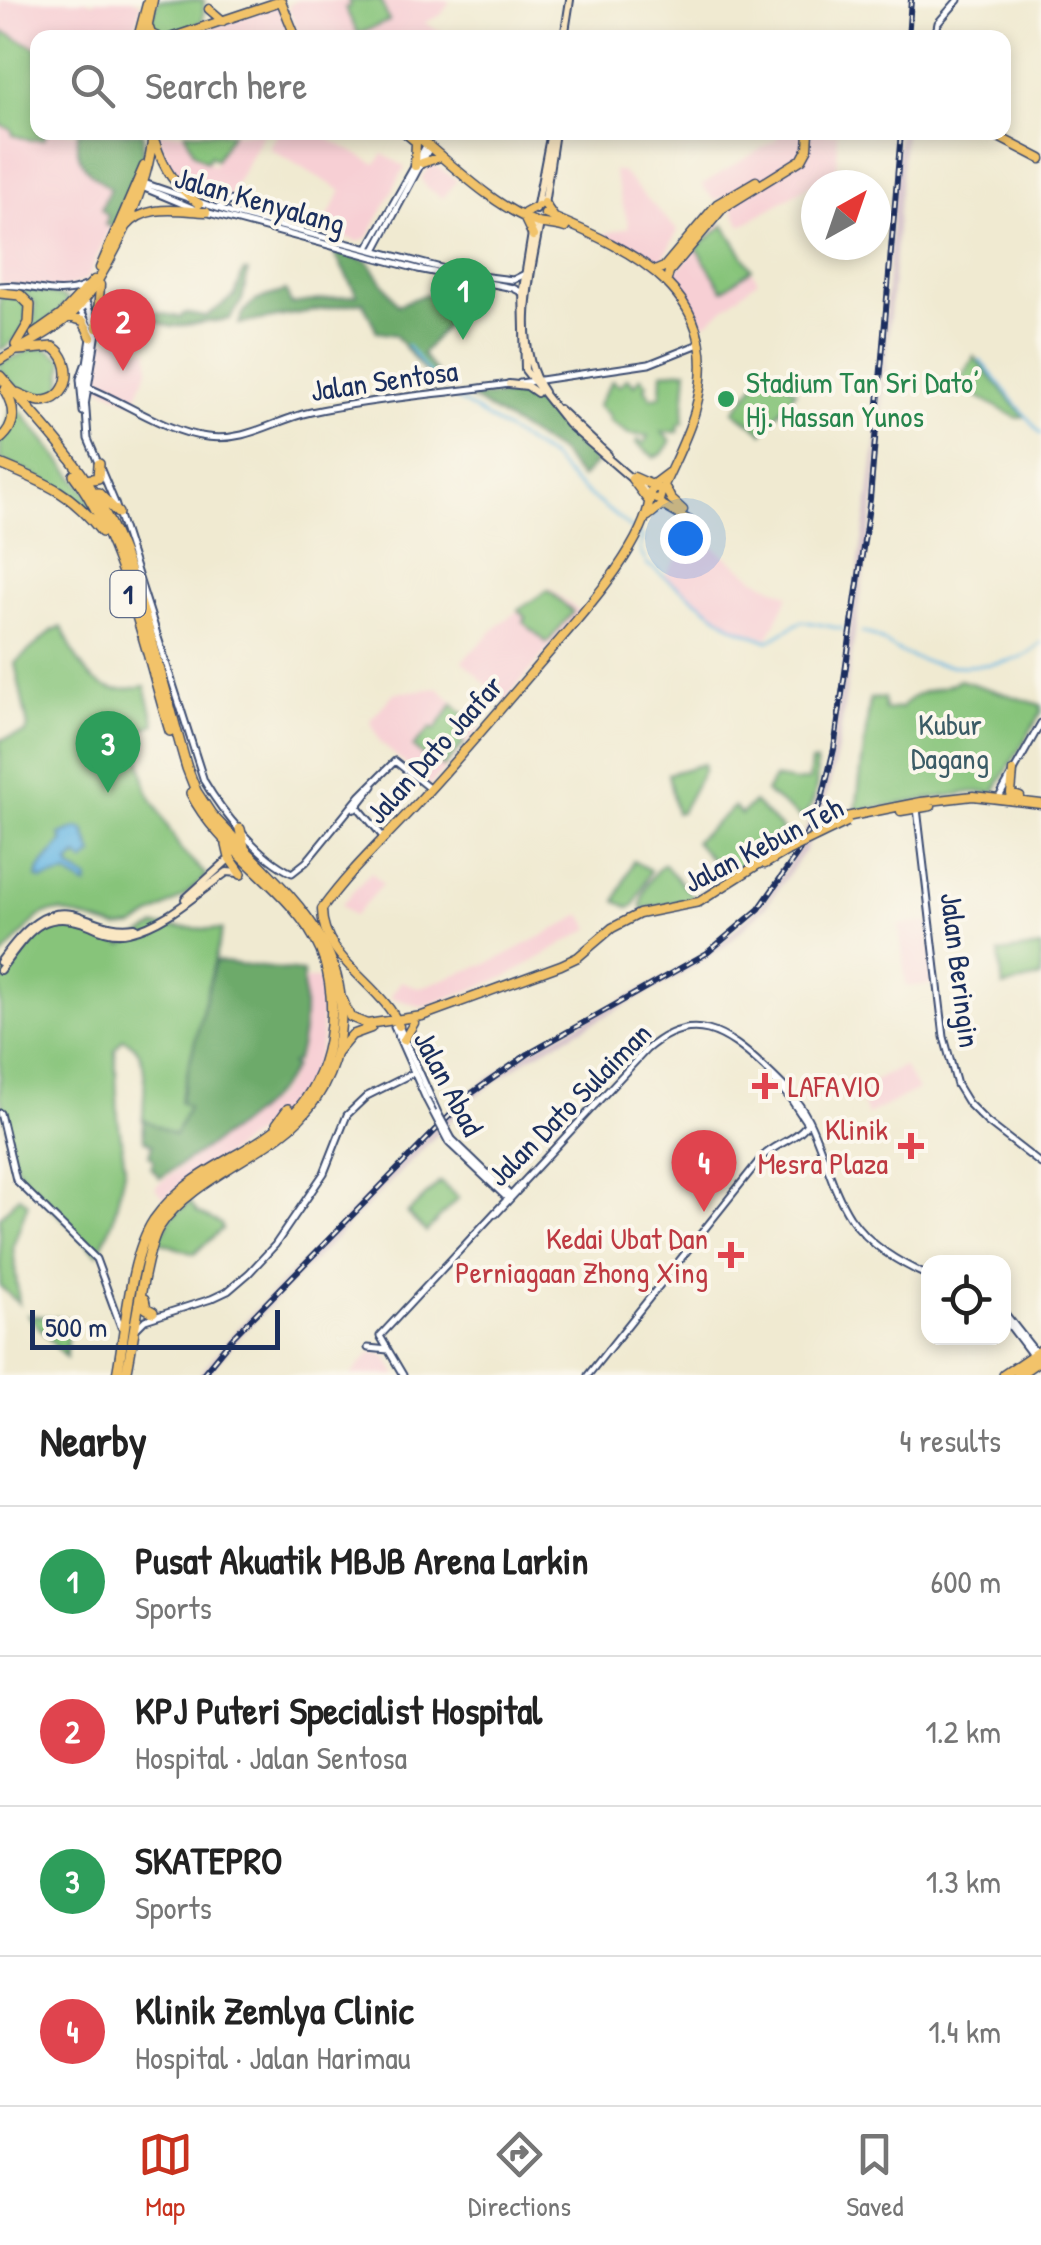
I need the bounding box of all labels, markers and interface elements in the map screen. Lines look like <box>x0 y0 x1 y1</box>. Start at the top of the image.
search box <box>30 30 1011 140</box>
icon: search <box>65 58 120 113</box>
text: Search here <box>145 59 307 111</box>
street label: Jalan Kenyalang <box>170 157 350 243</box>
north arrow <box>801 170 891 260</box>
pin: 1 <box>430 258 496 340</box>
pin: 2 <box>90 288 156 371</box>
street label: Jalan Sentosa <box>308 350 460 410</box>
place label: Stadium Tan Sri Dato’ Hj. Hassan Yunos <box>746 362 980 436</box>
marker: Stadium Tan Sri Dato’ Hj. Hassan Yunos <box>715 388 737 410</box>
your location <box>660 513 711 564</box>
road number: 1 <box>110 571 146 617</box>
street label: Jalan Dato Jaafar <box>357 666 512 832</box>
park label: Kubur Dagang <box>911 704 989 778</box>
pin: 3 <box>76 710 140 793</box>
street label: Jalan Kebun Teh <box>676 787 850 901</box>
street label: Jalan Beringin <box>932 890 990 1050</box>
street label: Jalan Dato Sulaiman <box>478 1013 660 1195</box>
street label: Jalan Abad <box>405 1023 493 1143</box>
place label: LAFAVIO <box>788 1066 880 1106</box>
marker: LAFAVIO <box>752 1073 778 1099</box>
place label: Klinik Mesra Plaza <box>758 1109 888 1183</box>
pin: 4 <box>672 1130 736 1212</box>
marker: Klinik Mesra Plaza <box>898 1133 924 1159</box>
place label: Kedai Ubat Dan Perniagaan Zhong Xing <box>455 1218 708 1292</box>
marker: Kedai Ubat Dan Perniagaan Zhong Xing <box>718 1242 744 1268</box>
map controls <box>921 1255 1011 1345</box>
button: locate <box>921 1255 1011 1345</box>
scale bar <box>30 1305 280 1350</box>
text: 500 m <box>45 1308 107 1346</box>
text: Nearby <box>40 1412 147 1469</box>
text: 4 results <box>900 1419 1001 1462</box>
text: Pusat Akuatik MBJB Arena Larkin <box>135 1534 589 1586</box>
text: 1 <box>67 1560 78 1603</box>
text: 600 m <box>930 1560 1001 1603</box>
text: Sports <box>135 1586 212 1629</box>
text: KPJ Puteri Specialist Hospital <box>135 1684 542 1736</box>
text: 2 <box>65 1710 80 1753</box>
text: 1.2 km <box>925 1710 1001 1753</box>
text: Hospital · Jalan Sentosa <box>135 1736 407 1779</box>
text: SKATEPRO <box>135 1834 282 1886</box>
text: 3 <box>65 1860 80 1903</box>
text: 1.3 km <box>926 1860 1001 1903</box>
text: Sports <box>135 1886 212 1929</box>
text: Klinik Zemlya Clinic <box>135 1984 414 2036</box>
text: 4 <box>66 2010 79 2053</box>
text: 1.4 km <box>928 2010 1001 2053</box>
text: Hospital · Jalan Harimau <box>135 2036 411 2079</box>
tab: Map <box>138 2127 193 2225</box>
tab: Directions <box>468 2127 571 2225</box>
tab: Saved <box>846 2127 903 2225</box>

